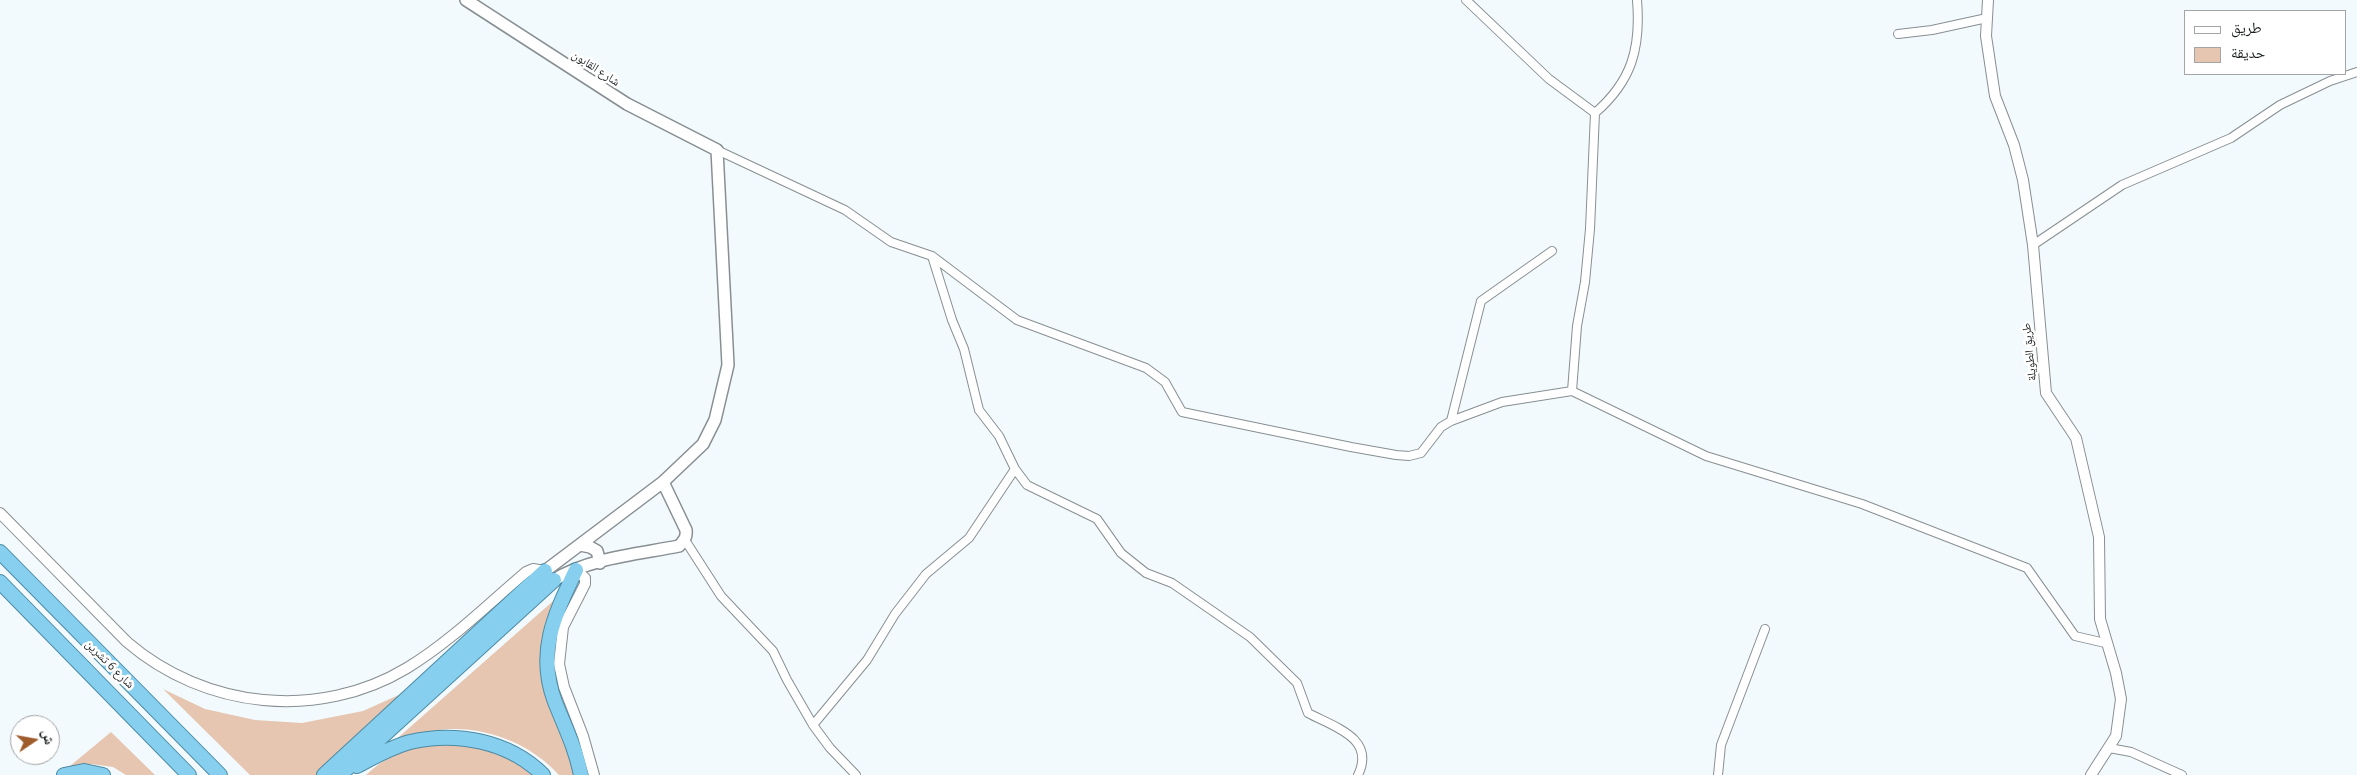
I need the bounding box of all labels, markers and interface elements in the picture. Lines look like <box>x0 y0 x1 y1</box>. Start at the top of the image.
legend <box>2184 10 2347 75</box>
text: طريق <box>2231 19 2262 36</box>
text: حديقة <box>2231 44 2265 61</box>
street label: شارع القابون <box>569 47 623 89</box>
street label: طريق الطويلة <box>2019 322 2039 382</box>
street label: شارع 6 تشرين <box>83 637 137 691</box>
north arrow <box>10 715 60 765</box>
text: ش <box>39 728 58 746</box>

